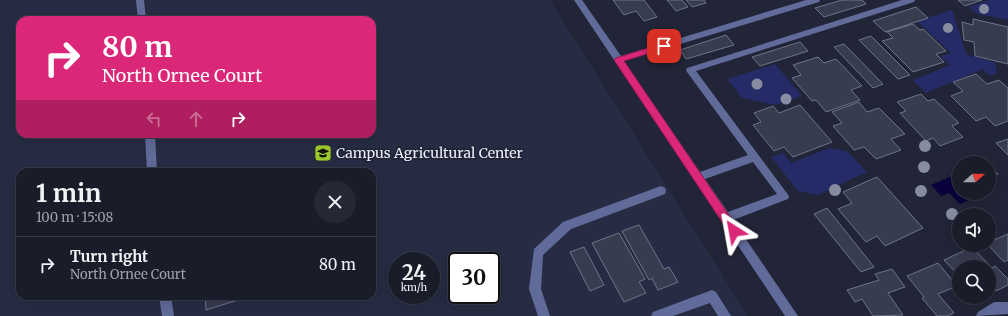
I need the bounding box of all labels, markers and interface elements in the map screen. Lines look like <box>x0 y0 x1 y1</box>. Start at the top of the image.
text: 80 m <box>102 29 173 65</box>
pin <box>647 29 681 63</box>
icon: right <box>36 32 88 84</box>
icon: arrive <box>653 35 675 57</box>
text: North Ornee Court <box>102 64 262 87</box>
icon: left <box>143 108 165 130</box>
icon: ahead <box>185 108 207 130</box>
icon: right <box>227 108 249 130</box>
school or university icon: Campus Agricultural Center <box>313 143 333 163</box>
place label: Campus Agricultural Center <box>336 144 523 162</box>
north arrow <box>952 156 996 200</box>
map controls <box>952 156 996 304</box>
text: 1 min <box>36 178 101 209</box>
button: close <box>314 181 356 223</box>
button: sound <box>952 208 996 252</box>
text: 100 m · 15:08 <box>36 209 113 226</box>
position arrow <box>713 210 755 252</box>
text: Turn right <box>70 247 148 266</box>
speed limit sign: 30 <box>448 252 500 304</box>
icon: right <box>36 254 58 276</box>
text: 80 m <box>319 255 356 274</box>
text: 24 <box>402 260 426 285</box>
button: search <box>952 260 996 304</box>
text: North Ornee Court <box>70 266 186 283</box>
text: km/h <box>401 281 427 294</box>

